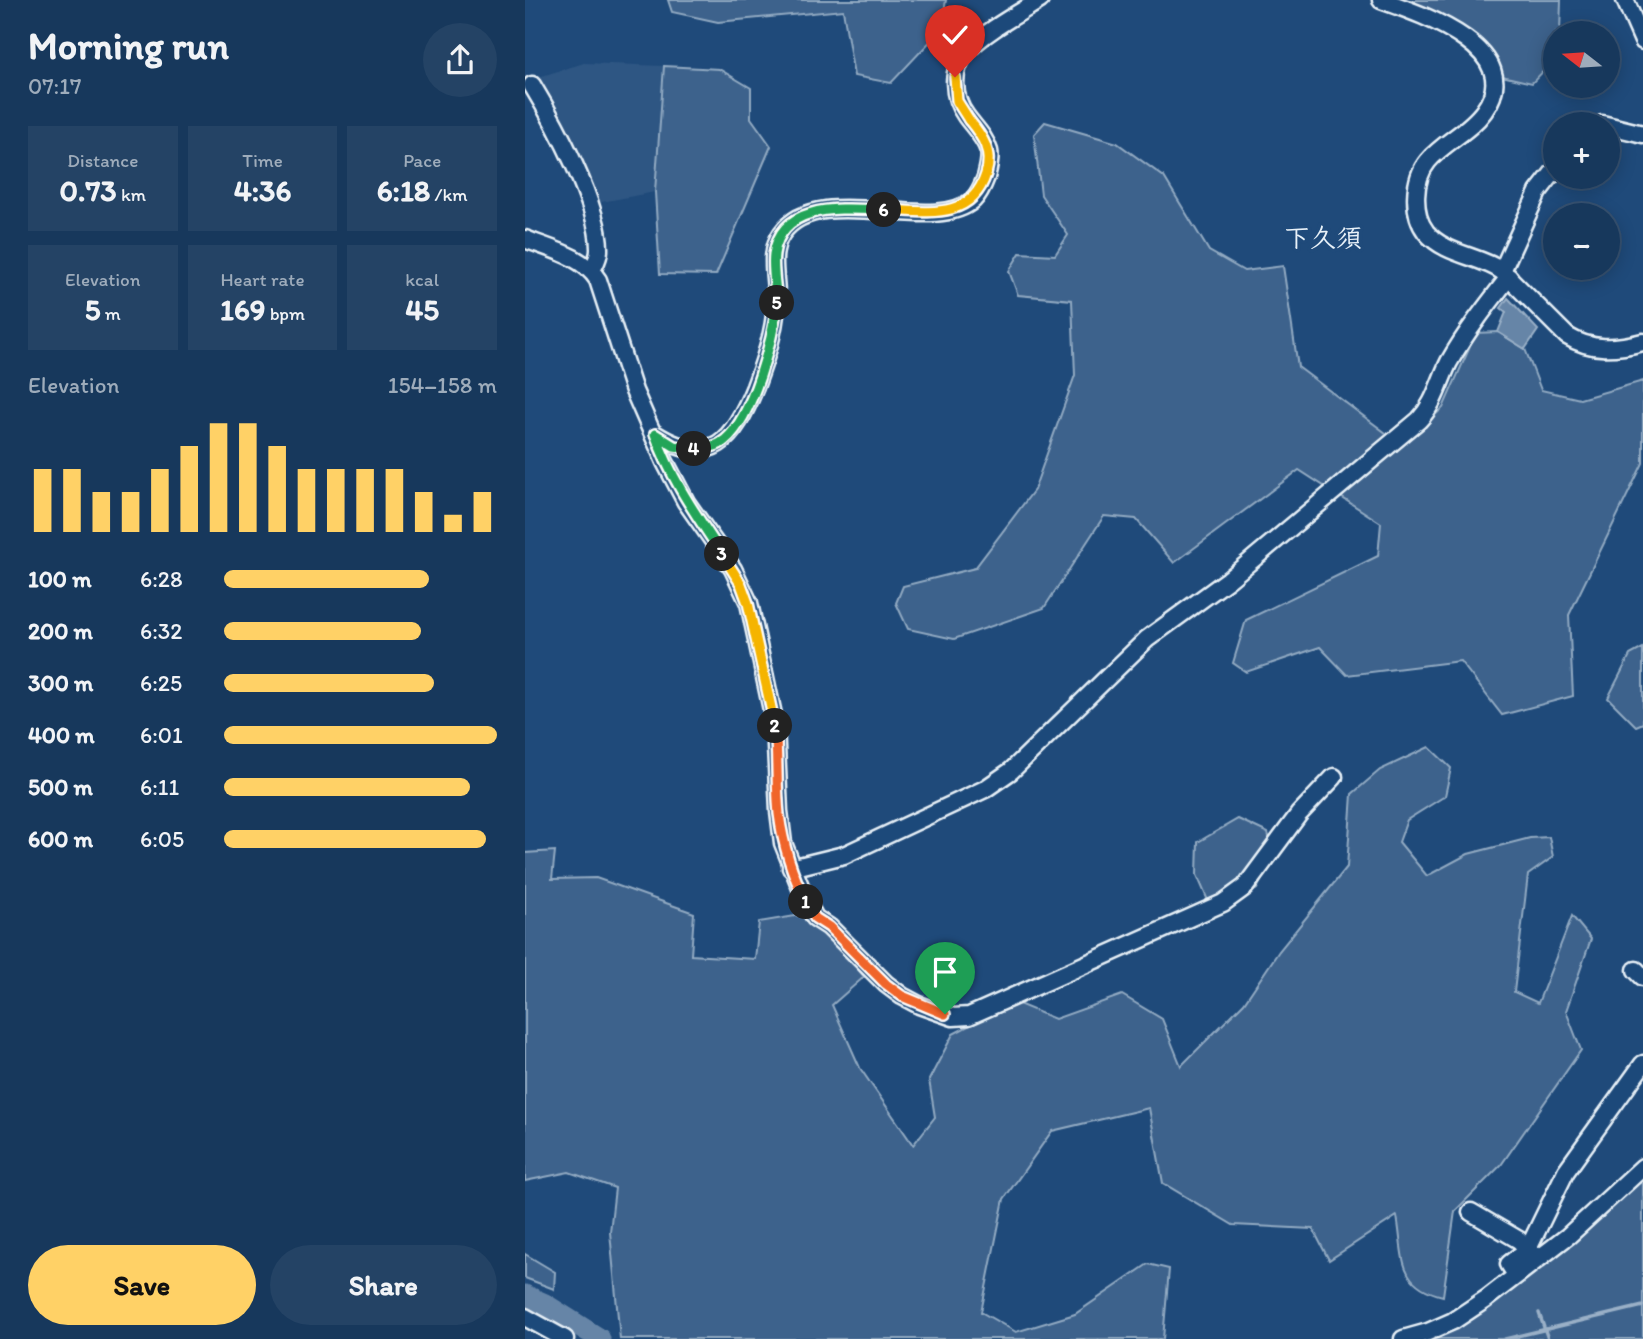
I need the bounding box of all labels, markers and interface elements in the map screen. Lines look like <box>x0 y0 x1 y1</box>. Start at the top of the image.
pin <box>925 5 985 77</box>
icon: check <box>936 16 974 54</box>
north arrow <box>1543 21 1621 98</box>
map controls <box>1543 21 1620 280</box>
text: Morning run <box>28 23 229 69</box>
button: share <box>423 23 497 97</box>
text: 07:17 <box>28 72 81 100</box>
button: + <box>1543 112 1620 189</box>
text: Distance <box>67 149 138 172</box>
text: Time <box>242 149 283 172</box>
text: Pace <box>403 149 441 172</box>
text: 0.73 <box>60 172 117 209</box>
text: 4:36 <box>234 172 291 209</box>
text: 6:18 <box>377 172 430 209</box>
text: km <box>117 183 146 206</box>
text: /km <box>430 183 468 206</box>
pin: 6 <box>867 192 901 228</box>
text: 6 <box>878 198 889 221</box>
button: − <box>1543 203 1620 280</box>
district label: 下久須 <box>1284 222 1362 254</box>
text: Elevation <box>65 268 141 291</box>
text: Heart rate <box>220 268 305 291</box>
text: kcal <box>405 268 439 291</box>
pin: 5 <box>759 286 795 320</box>
text: 5 <box>85 291 101 328</box>
text: 169 <box>220 291 265 328</box>
text: 45 <box>405 291 439 328</box>
text: 5 <box>772 291 781 314</box>
text: m <box>101 302 121 325</box>
text: bpm <box>265 302 305 325</box>
text: Elevation <box>28 371 119 399</box>
text: 154–158 m <box>388 371 497 399</box>
pin: 4 <box>677 432 711 466</box>
text: 4 <box>688 437 699 460</box>
pin: 3 <box>705 536 739 572</box>
text: 3 <box>716 542 727 565</box>
text: 100 m <box>28 565 92 593</box>
text: 6:28 <box>140 565 183 593</box>
text: 200 m <box>28 617 93 645</box>
text: 6:32 <box>140 617 182 645</box>
text: 300 m <box>28 669 93 697</box>
text: 6:25 <box>140 669 182 697</box>
pin: 2 <box>757 708 793 744</box>
text: 2 <box>770 714 780 737</box>
text: 400 m <box>28 721 95 749</box>
text: 6:01 <box>140 721 183 749</box>
text: 500 m <box>28 773 93 801</box>
text: 6:11 <box>140 773 179 801</box>
text: 600 m <box>28 825 93 853</box>
text: 6:05 <box>140 825 184 853</box>
pin: 1 <box>789 884 823 920</box>
text: 1 <box>801 890 810 913</box>
pin <box>915 942 975 1014</box>
icon: arrive <box>926 953 964 991</box>
button: Save <box>28 1245 256 1325</box>
button: Share <box>270 1245 497 1325</box>

